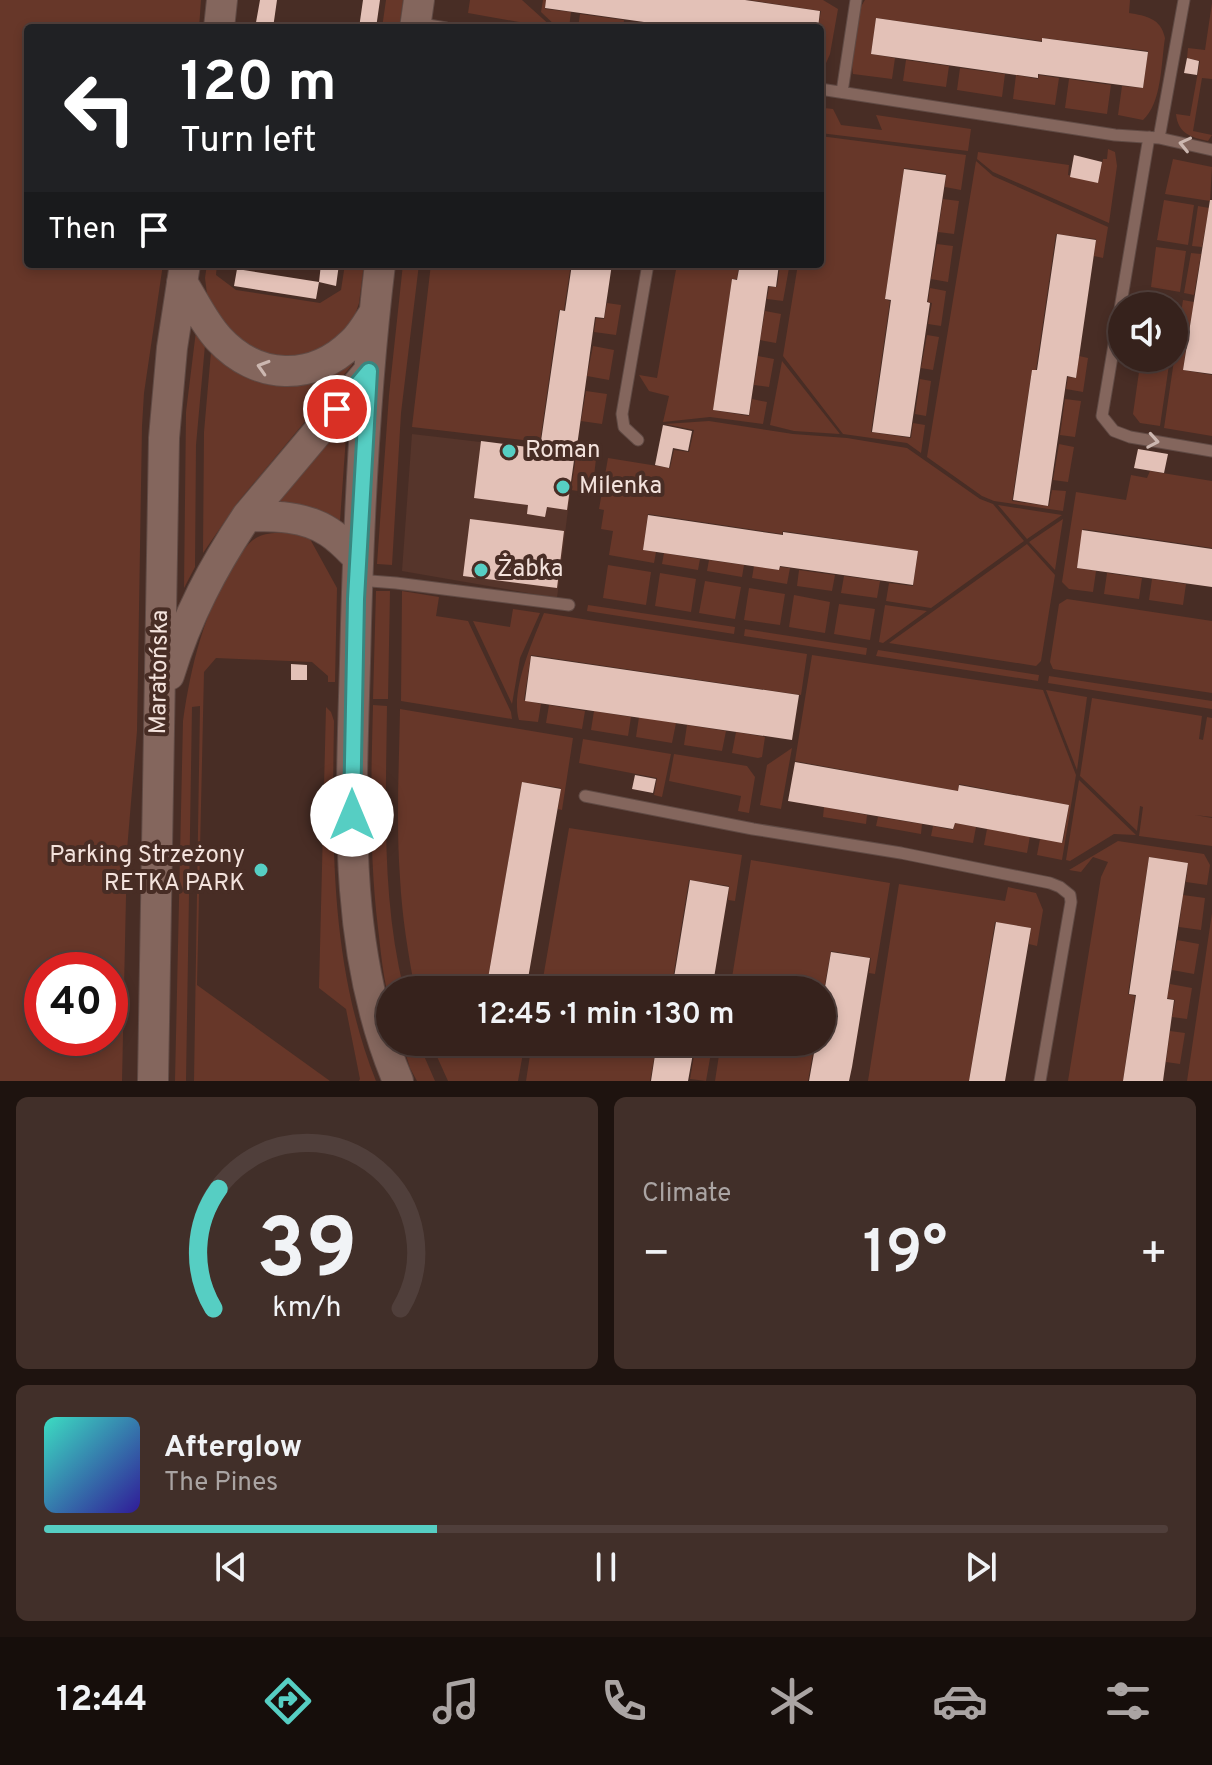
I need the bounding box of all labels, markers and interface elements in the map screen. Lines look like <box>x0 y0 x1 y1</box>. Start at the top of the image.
text: 120 m <box>180 50 337 120</box>
icon: left <box>48 56 152 160</box>
text: Turn left <box>180 119 317 165</box>
one-way arrow <box>1179 136 1193 153</box>
icon: arrive <box>132 208 176 252</box>
text: Then <box>48 212 116 249</box>
map controls <box>1108 292 1188 372</box>
button: sound <box>1108 292 1188 372</box>
one-way arrow <box>257 360 270 376</box>
pin <box>303 375 371 443</box>
icon: arrive <box>315 387 359 431</box>
one-way arrow <box>1147 431 1160 448</box>
place label: Roman <box>525 436 601 466</box>
marker: Roman <box>500 442 518 460</box>
place label: Milenka <box>579 472 662 502</box>
marker: Milenka <box>554 478 572 496</box>
place label: Żabka <box>497 554 563 585</box>
marker: Żabka <box>472 561 490 579</box>
street label: Maratońska <box>144 609 176 735</box>
position arrow <box>310 773 394 857</box>
place label: Parking Strzeżony RETKA PARK <box>49 841 245 899</box>
marker: Parking Strzeżony RETKA PARK <box>252 861 270 879</box>
speed limit sign: 40 <box>24 952 128 1056</box>
text: 12:45 · 1 min · 130 m <box>477 997 735 1034</box>
text: Climate <box>642 1178 731 1211</box>
text: 39 <box>257 1202 357 1307</box>
text: 19° <box>863 1218 947 1294</box>
text: − <box>642 1228 670 1284</box>
text: + <box>1140 1228 1168 1284</box>
text: km/h <box>272 1291 342 1327</box>
text: Afterglow <box>164 1430 302 1467</box>
text: The Pines <box>164 1467 278 1500</box>
icon: previous <box>209 1545 253 1589</box>
icon: pause <box>584 1545 628 1589</box>
icon: next <box>959 1545 1003 1589</box>
icon: directions <box>260 1673 316 1729</box>
icon: music <box>428 1673 484 1729</box>
icon: phone <box>596 1673 652 1729</box>
icon: climate <box>764 1673 820 1729</box>
icon: car <box>932 1673 988 1729</box>
icon: filters <box>1100 1673 1156 1729</box>
text: 12:44 <box>56 1678 147 1724</box>

